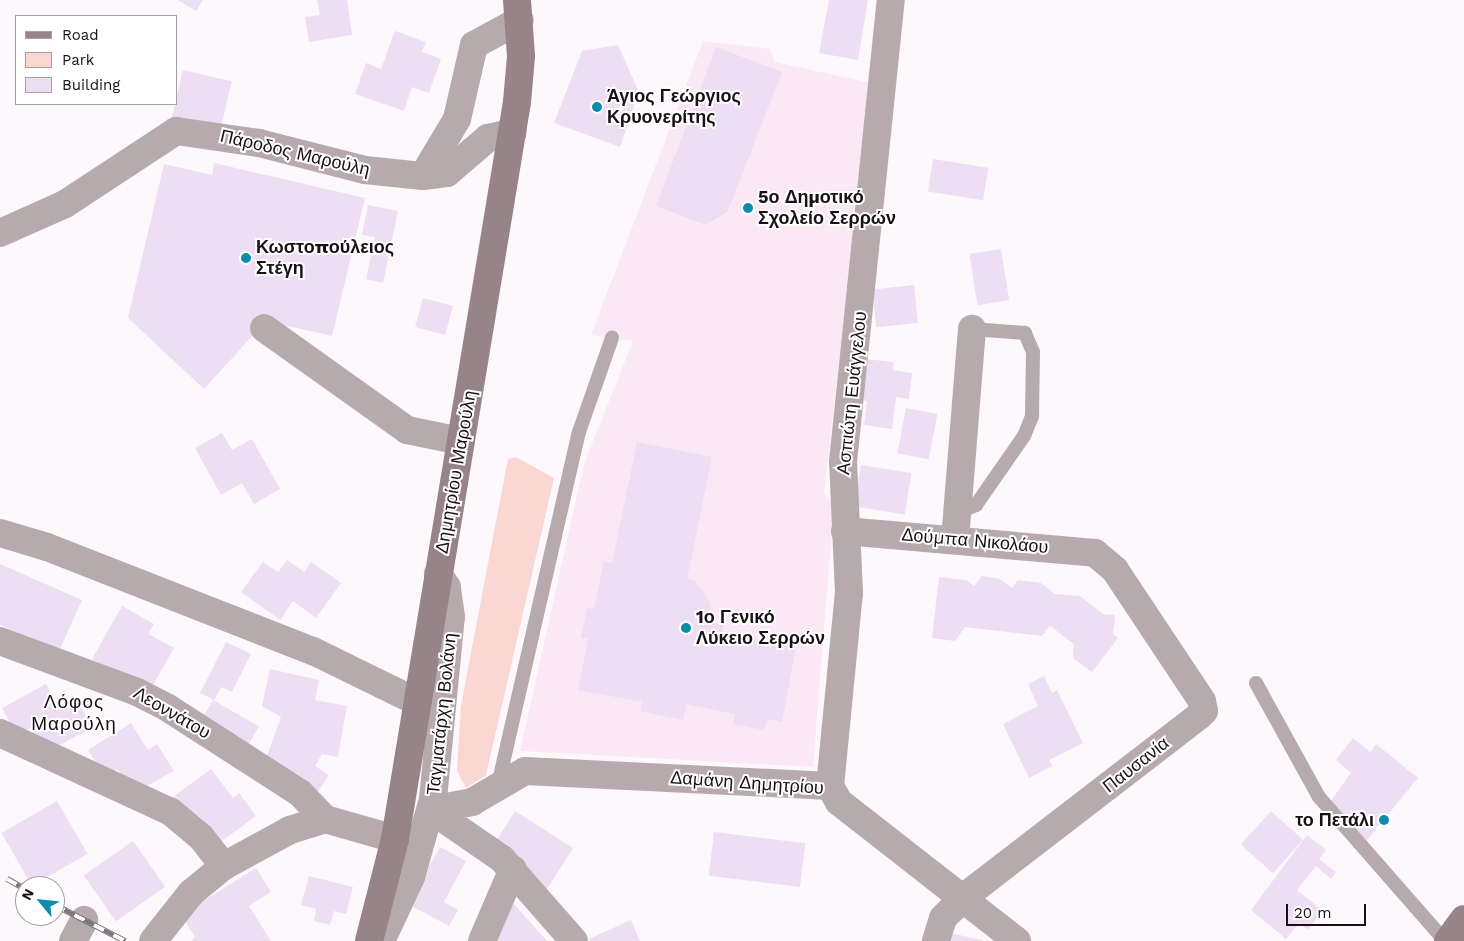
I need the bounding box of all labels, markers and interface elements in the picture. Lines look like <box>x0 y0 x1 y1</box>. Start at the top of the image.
legend <box>15 15 178 105</box>
text: Road <box>62 26 99 44</box>
text: Park <box>62 51 94 69</box>
text: Building <box>62 76 120 94</box>
place label: Άγιος Γεώργιος Κρυονερίτης <box>607 86 741 128</box>
marker: Άγιος Γεώργιος Κρυονερίτης <box>591 101 603 113</box>
street label: Πάροδος Μαρούλη <box>218 125 372 181</box>
place label: 5ο Δημοτικό Σχολείο Σερρών <box>758 187 896 230</box>
marker: 5ο Δημοτικό Σχολείο Σερρών <box>742 202 754 214</box>
place label: Κωστοπούλειος Στέγη <box>256 237 394 280</box>
marker: Κωστοπούλειος Στέγη <box>240 252 252 264</box>
street label: Ασπιώτη Ευάγγελου <box>833 310 871 476</box>
street label: Δημητρίου Μαρούλη <box>431 389 481 555</box>
street label: Δούμπα Νικολάου <box>901 524 1049 558</box>
place label: 1ο Γενικό Λύκειο Σερρών <box>696 607 825 650</box>
marker: 1ο Γενικό Λύκειο Σερρών <box>680 622 692 634</box>
street label: Ταγματάρχη Βολάνη <box>423 632 461 796</box>
street label: Λεοννάτου <box>130 682 214 744</box>
district label: Λόφος Μαρούλη <box>30 691 118 735</box>
street label: Παυσανία <box>1099 732 1173 798</box>
street label: Δαμάνη Δημητρίου <box>670 767 824 799</box>
place label: το Πετάλι <box>1295 809 1374 831</box>
marker: το Πετάλι <box>1378 814 1390 826</box>
north arrow <box>15 876 65 926</box>
text: N <box>18 886 37 903</box>
scale bar <box>1289 894 1369 926</box>
text: 20 m <box>1294 904 1332 922</box>

